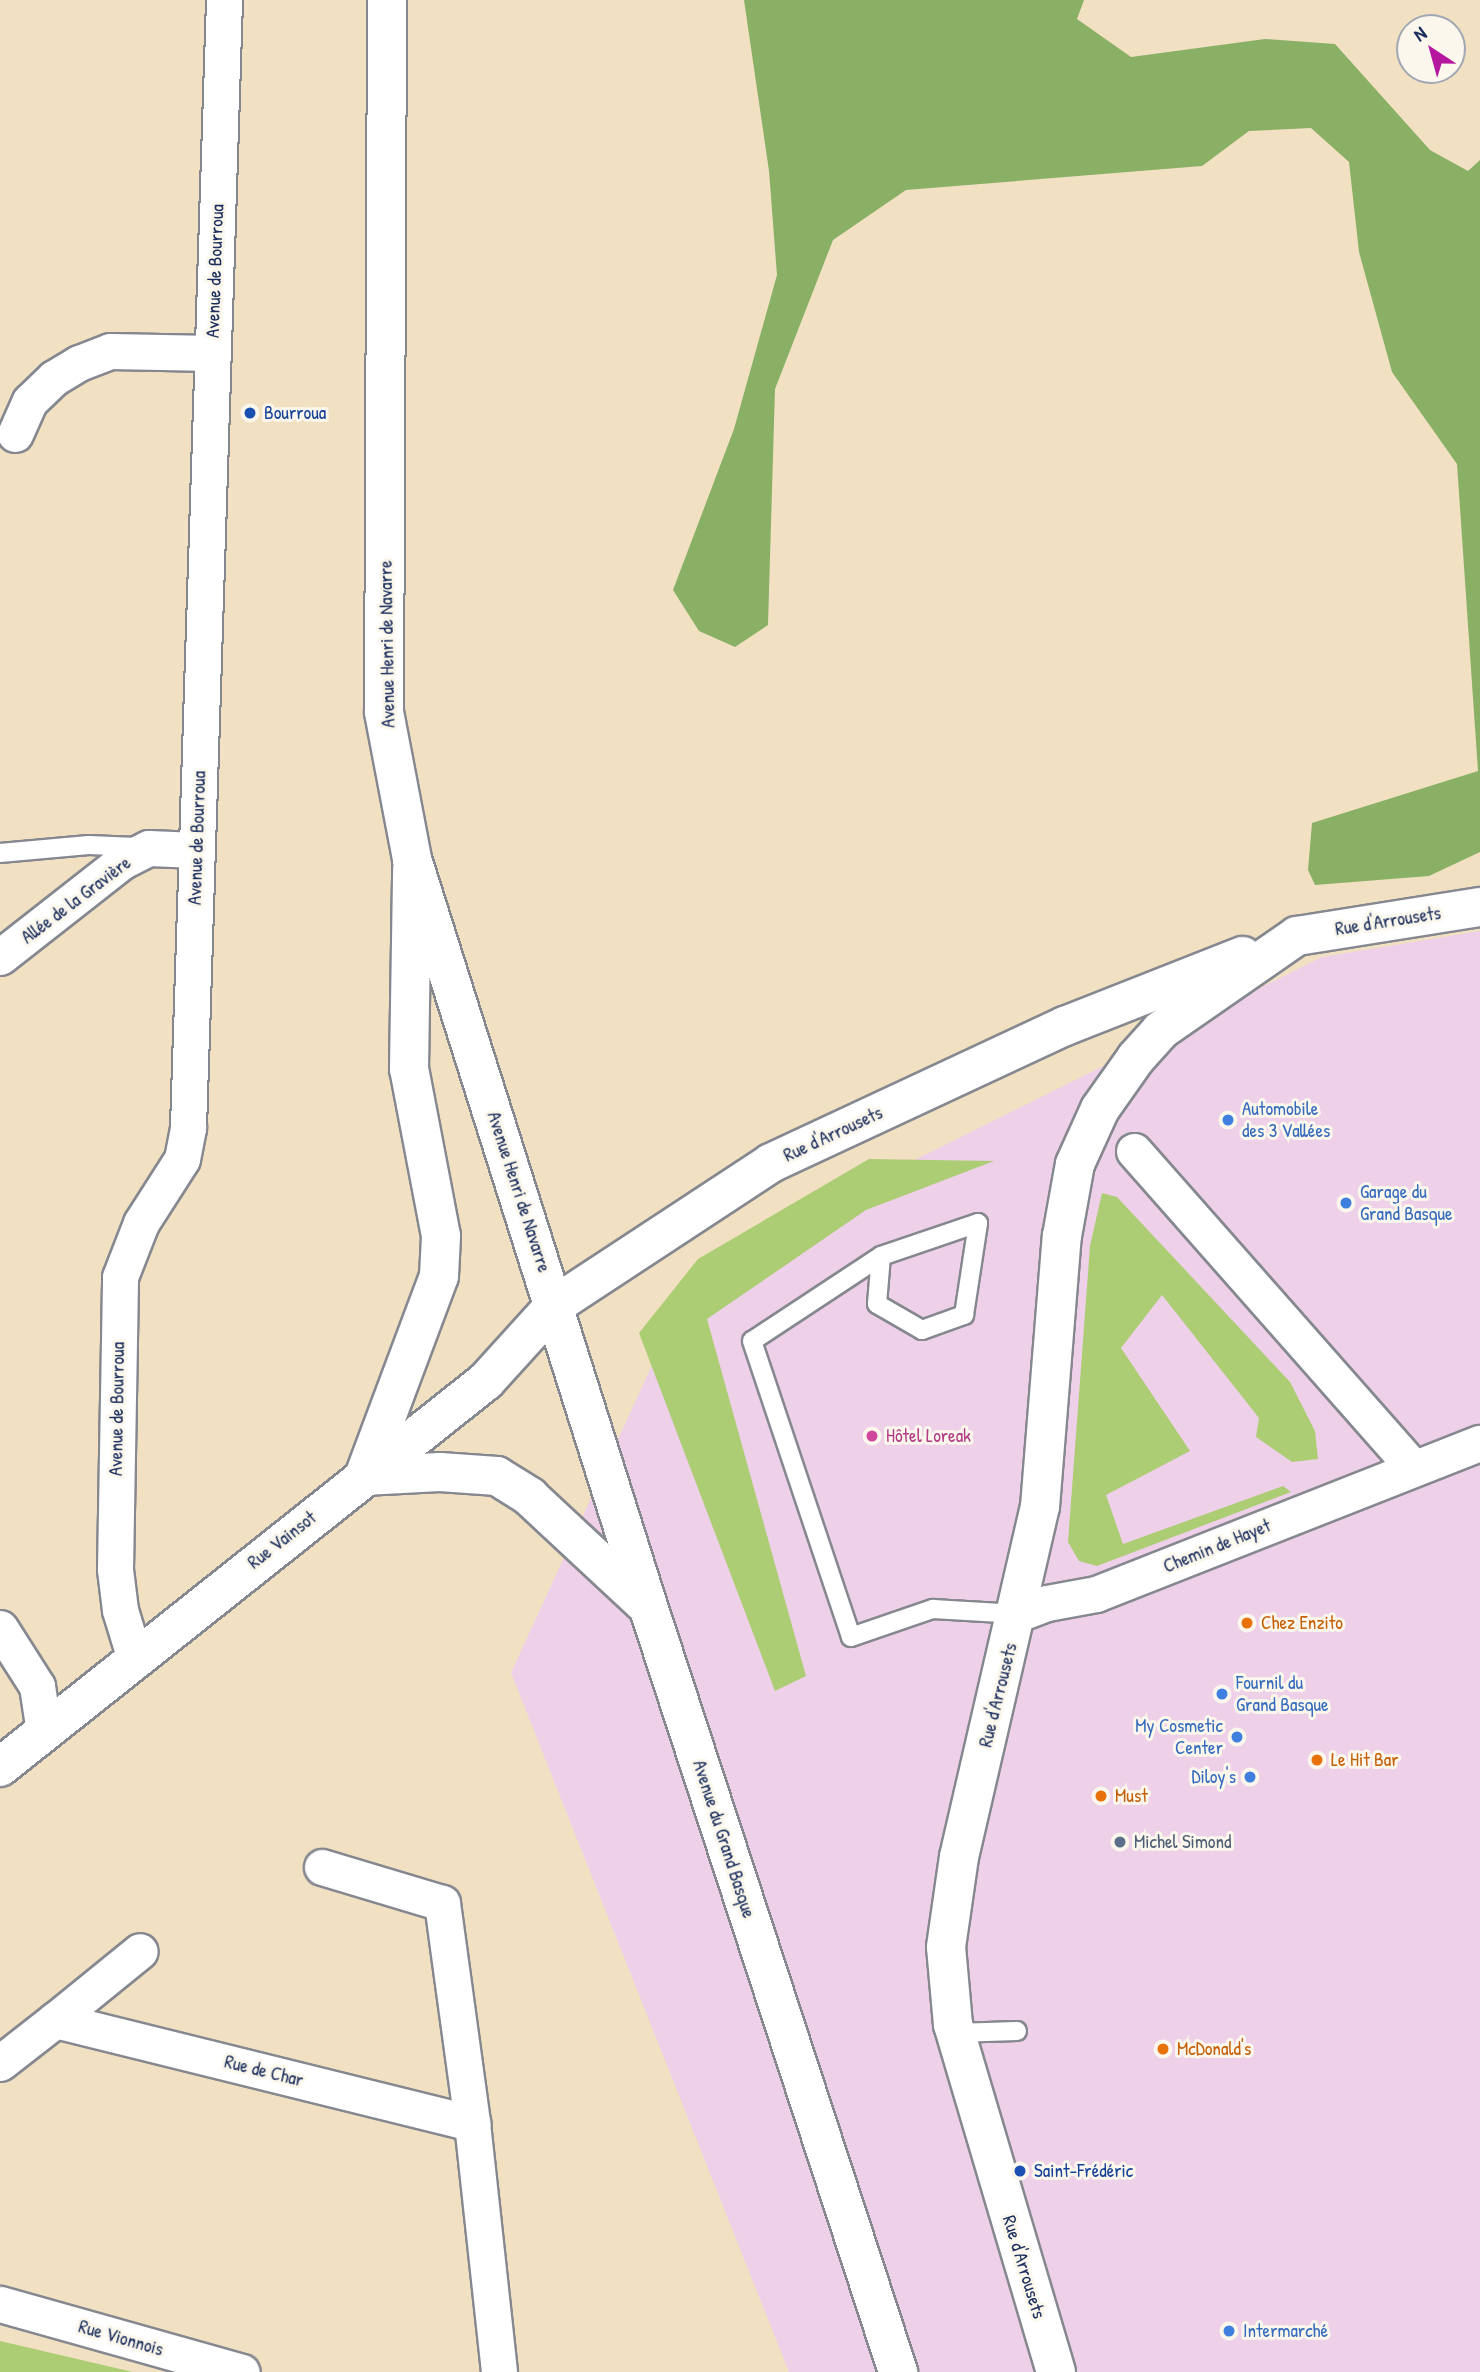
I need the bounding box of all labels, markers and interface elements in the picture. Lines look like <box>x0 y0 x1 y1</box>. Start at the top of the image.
north arrow <box>1396 14 1466 84</box>
text: N <box>1408 20 1432 47</box>
street label: Avenue de Bourroua <box>201 204 229 338</box>
place label: Bourroua <box>264 402 326 424</box>
marker: Bourroua <box>242 405 258 421</box>
street label: Avenue Henri de Navarre <box>374 560 400 728</box>
street label: Avenue de Bourroua <box>183 771 211 905</box>
street label: Allée de la Gravière <box>17 851 135 949</box>
street label: Rue d'Arrousets <box>1334 901 1442 941</box>
place label: Automobile des 3 Vallées <box>1242 1098 1330 1142</box>
street label: Rue d'Arrousets <box>780 1101 886 1167</box>
street label: Avenue Henri de Navarre <box>482 1109 556 1275</box>
marker: Automobile des 3 Vallées <box>1220 1112 1236 1128</box>
place label: Garage du Grand Basque <box>1360 1181 1453 1225</box>
marker: Garage du Grand Basque <box>1338 1195 1354 1211</box>
street label: Avenue de Bourroua <box>104 1342 130 1476</box>
place label: Hôtel Loreak <box>886 1425 971 1447</box>
marker: Hôtel Loreak <box>864 1428 880 1444</box>
street label: Rue Vainsot <box>243 1506 321 1574</box>
street label: Chemin de Hayet <box>1160 1514 1274 1578</box>
place label: Chez Enzito <box>1261 1612 1343 1634</box>
marker: Chez Enzito <box>1239 1615 1255 1631</box>
street label: Rue d'Arrousets <box>974 1641 1022 1749</box>
place label: Fournil du Grand Basque <box>1236 1672 1329 1716</box>
marker: Fournil du Grand Basque <box>1214 1686 1230 1702</box>
place label: My Cosmetic Center <box>1135 1715 1223 1759</box>
marker: My Cosmetic Center <box>1229 1729 1245 1745</box>
place label: Le Hit Bar <box>1331 1749 1398 1771</box>
marker: Le Hit Bar <box>1309 1752 1325 1768</box>
street label: Avenue du Grand Basque <box>688 1757 760 1921</box>
place label: Diloy's <box>1192 1766 1236 1788</box>
marker: Diloy's <box>1242 1769 1258 1785</box>
place label: Must <box>1115 1785 1148 1807</box>
marker: Must <box>1093 1788 1109 1804</box>
place label: Michel Simond <box>1134 1831 1231 1853</box>
marker: Michel Simond <box>1112 1834 1128 1850</box>
place label: McDonald's <box>1177 2038 1251 2060</box>
marker: McDonald's <box>1155 2041 1171 2057</box>
street label: Rue de Char <box>222 2050 306 2092</box>
place label: Saint-Frédéric <box>1034 2160 1133 2182</box>
marker: Saint-Frédéric <box>1012 2163 1028 2179</box>
street label: Rue d'Arrousets <box>998 2213 1050 2321</box>
street label: Rue Vionnois <box>76 2315 166 2361</box>
place label: Intermarché <box>1243 2320 1328 2342</box>
marker: Intermarché <box>1221 2323 1237 2339</box>

